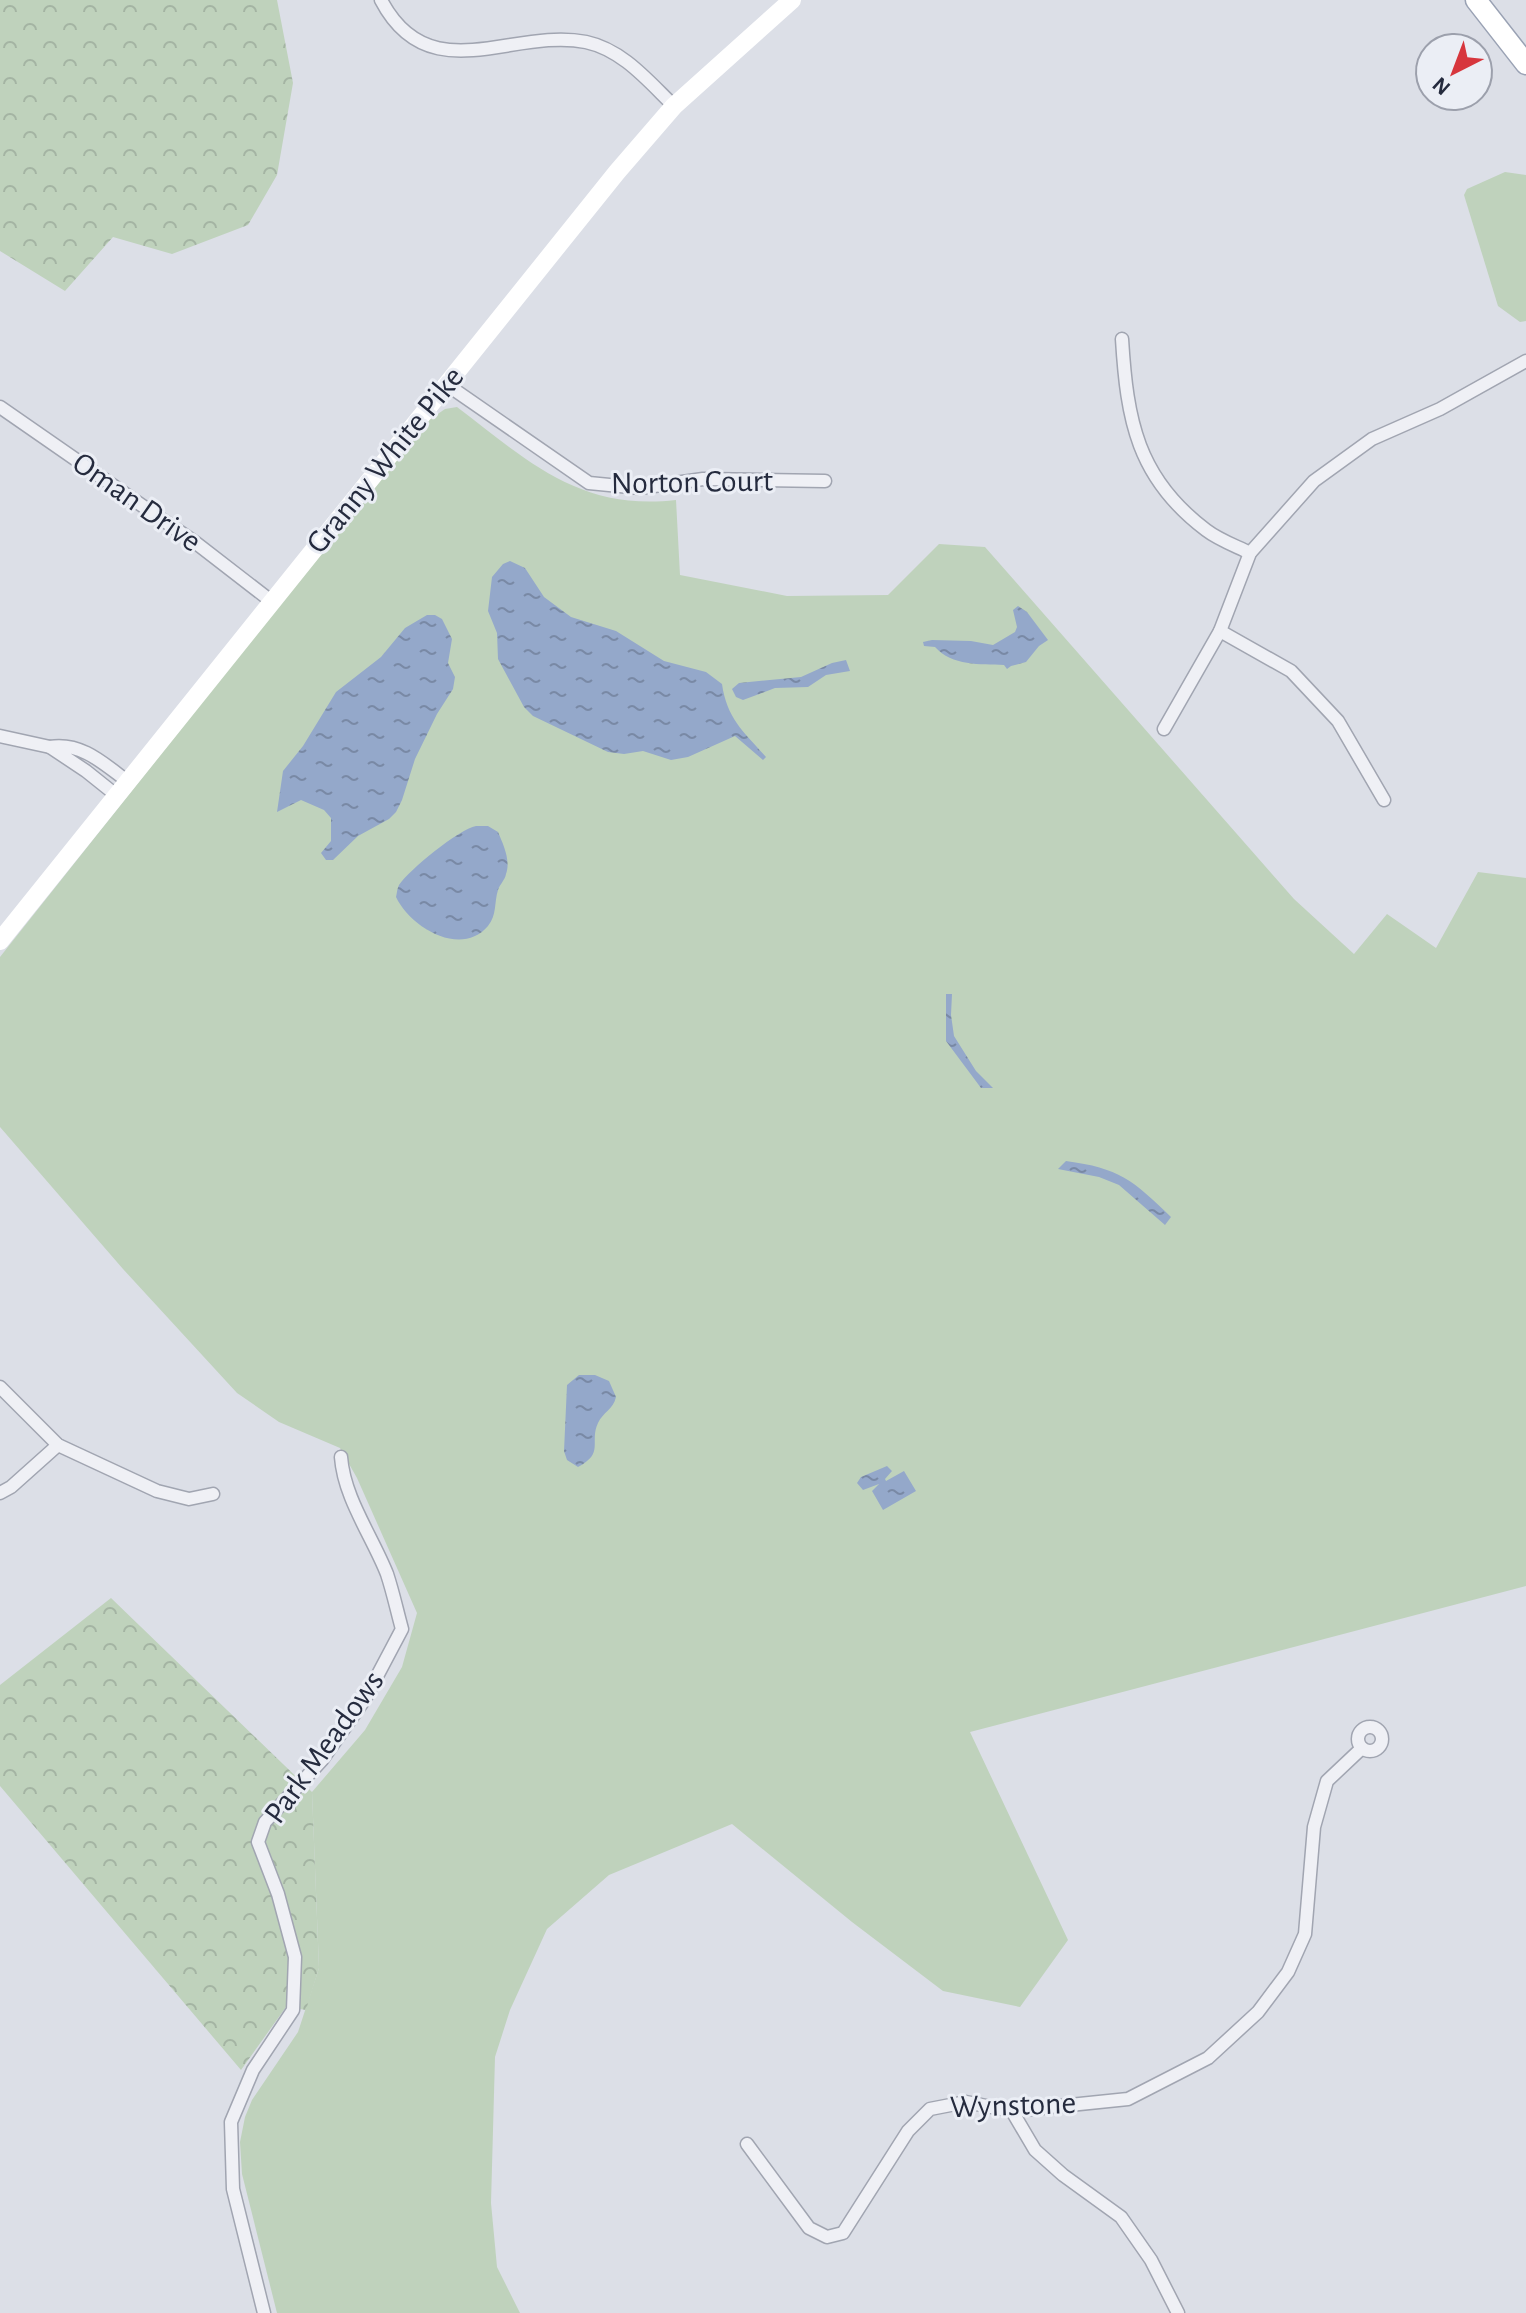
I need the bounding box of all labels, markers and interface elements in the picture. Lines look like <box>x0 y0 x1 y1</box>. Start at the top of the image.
north arrow <box>1414 32 1494 112</box>
text: N <box>1428 73 1454 99</box>
street label: Granny White Pike <box>300 361 470 559</box>
street label: Oman Drive <box>67 446 207 558</box>
street label: Norton Court <box>611 465 773 499</box>
street label: Park Meadows <box>258 1665 390 1829</box>
street label: Wynstone <box>949 2087 1077 2123</box>

